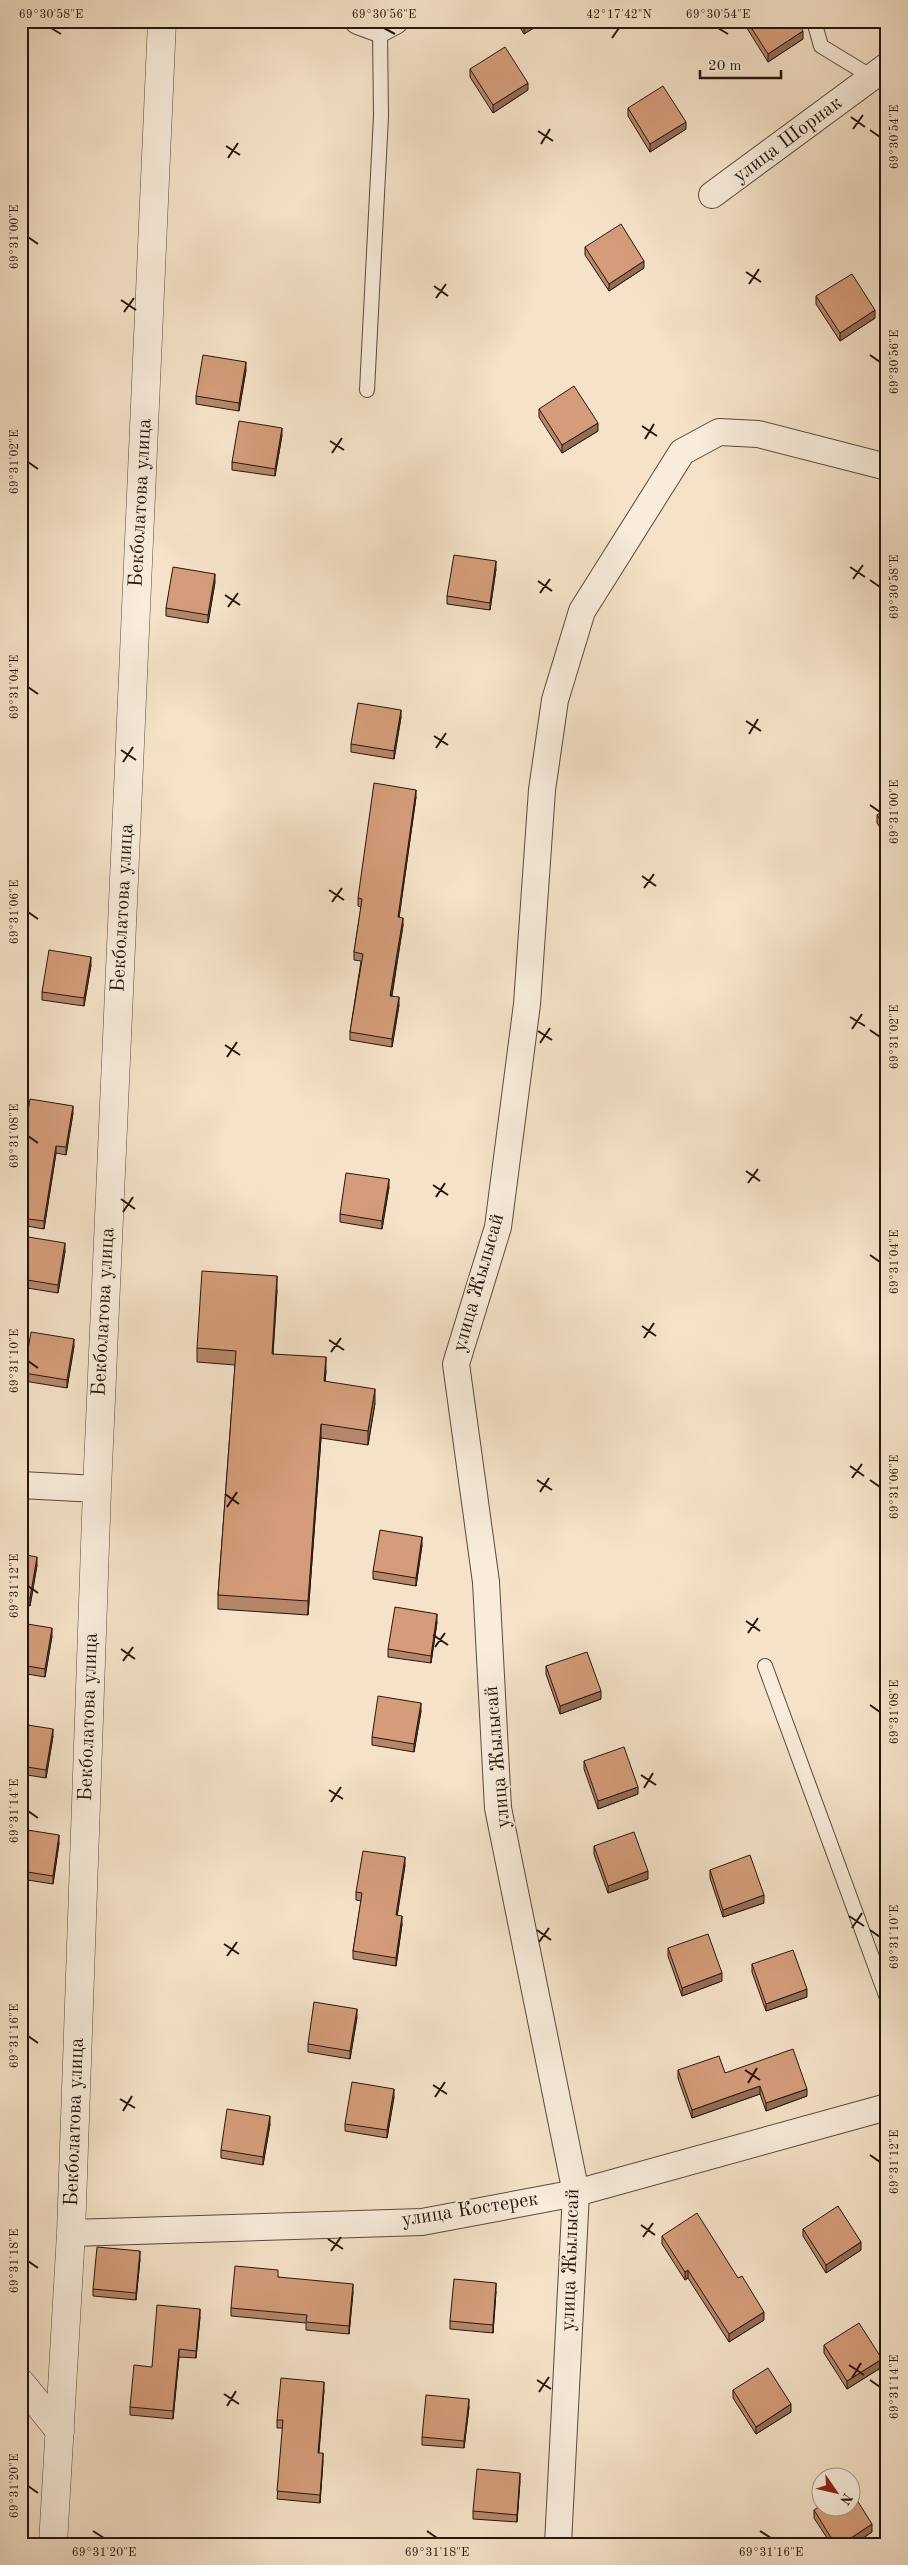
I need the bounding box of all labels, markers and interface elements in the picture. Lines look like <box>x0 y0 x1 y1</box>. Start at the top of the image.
text: 69°30'58"E <box>19 8 83 21</box>
text: 69°30'56"E <box>352 8 416 21</box>
text: 69°30'54"E <box>686 8 750 21</box>
text: 42°17'42"N <box>586 9 652 21</box>
scale bar <box>700 48 782 80</box>
text: 20 m <box>708 59 742 74</box>
street label: улица Шорнак <box>730 93 846 187</box>
text: 69°30'54"E <box>888 105 901 169</box>
text: 69°31'00"E <box>9 205 21 269</box>
text: 69°30'56"E <box>888 330 901 394</box>
street label: Бекболатова улица <box>127 418 155 588</box>
text: 69°31'02"E <box>9 430 21 494</box>
text: 69°30'58"E <box>888 555 901 619</box>
text: 69°31'04"E <box>9 655 21 719</box>
text: 69°31'00"E <box>889 780 901 844</box>
street label: Бекболатова улица <box>109 823 137 993</box>
text: 69°31'06"E <box>9 880 21 944</box>
text: 69°31'02"E <box>889 1005 901 1069</box>
text: 69°31'08"E <box>9 1104 21 1168</box>
street label: улица Жылысай <box>450 1212 508 1354</box>
street label: Бекболатова улица <box>90 1227 118 1397</box>
text: 69°31'04"E <box>889 1230 901 1294</box>
text: 69°31'10"E <box>9 1329 21 1393</box>
text: 69°31'06"E <box>889 1455 901 1519</box>
text: 69°31'12"E <box>9 1554 21 1618</box>
street label: Бекболатова улица <box>76 1632 102 1802</box>
text: 69°31'08"E <box>889 1680 901 1744</box>
street label: улица Жылысай <box>482 1685 514 1829</box>
text: 69°31'14"E <box>9 1779 21 1843</box>
text: 69°31'10"E <box>889 1905 901 1969</box>
text: 69°31'16"E <box>9 2004 21 2068</box>
street label: Бекболатова улица <box>62 2037 88 2207</box>
text: 69°31'12"E <box>889 2130 901 2194</box>
street label: улица Жылысай <box>559 2188 583 2332</box>
street label: улица Костерек <box>400 2189 540 2231</box>
text: 69°31'18"E <box>9 2229 21 2293</box>
text: 69°31'14"E <box>889 2355 901 2419</box>
text: 69°31'20"E <box>9 2454 21 2518</box>
north arrow <box>810 2468 860 2518</box>
text: N <box>837 2490 855 2507</box>
text: 69°31'20"E <box>72 2547 136 2559</box>
text: 69°31'18"E <box>405 2547 469 2559</box>
text: 69°31'16"E <box>739 2547 803 2559</box>

